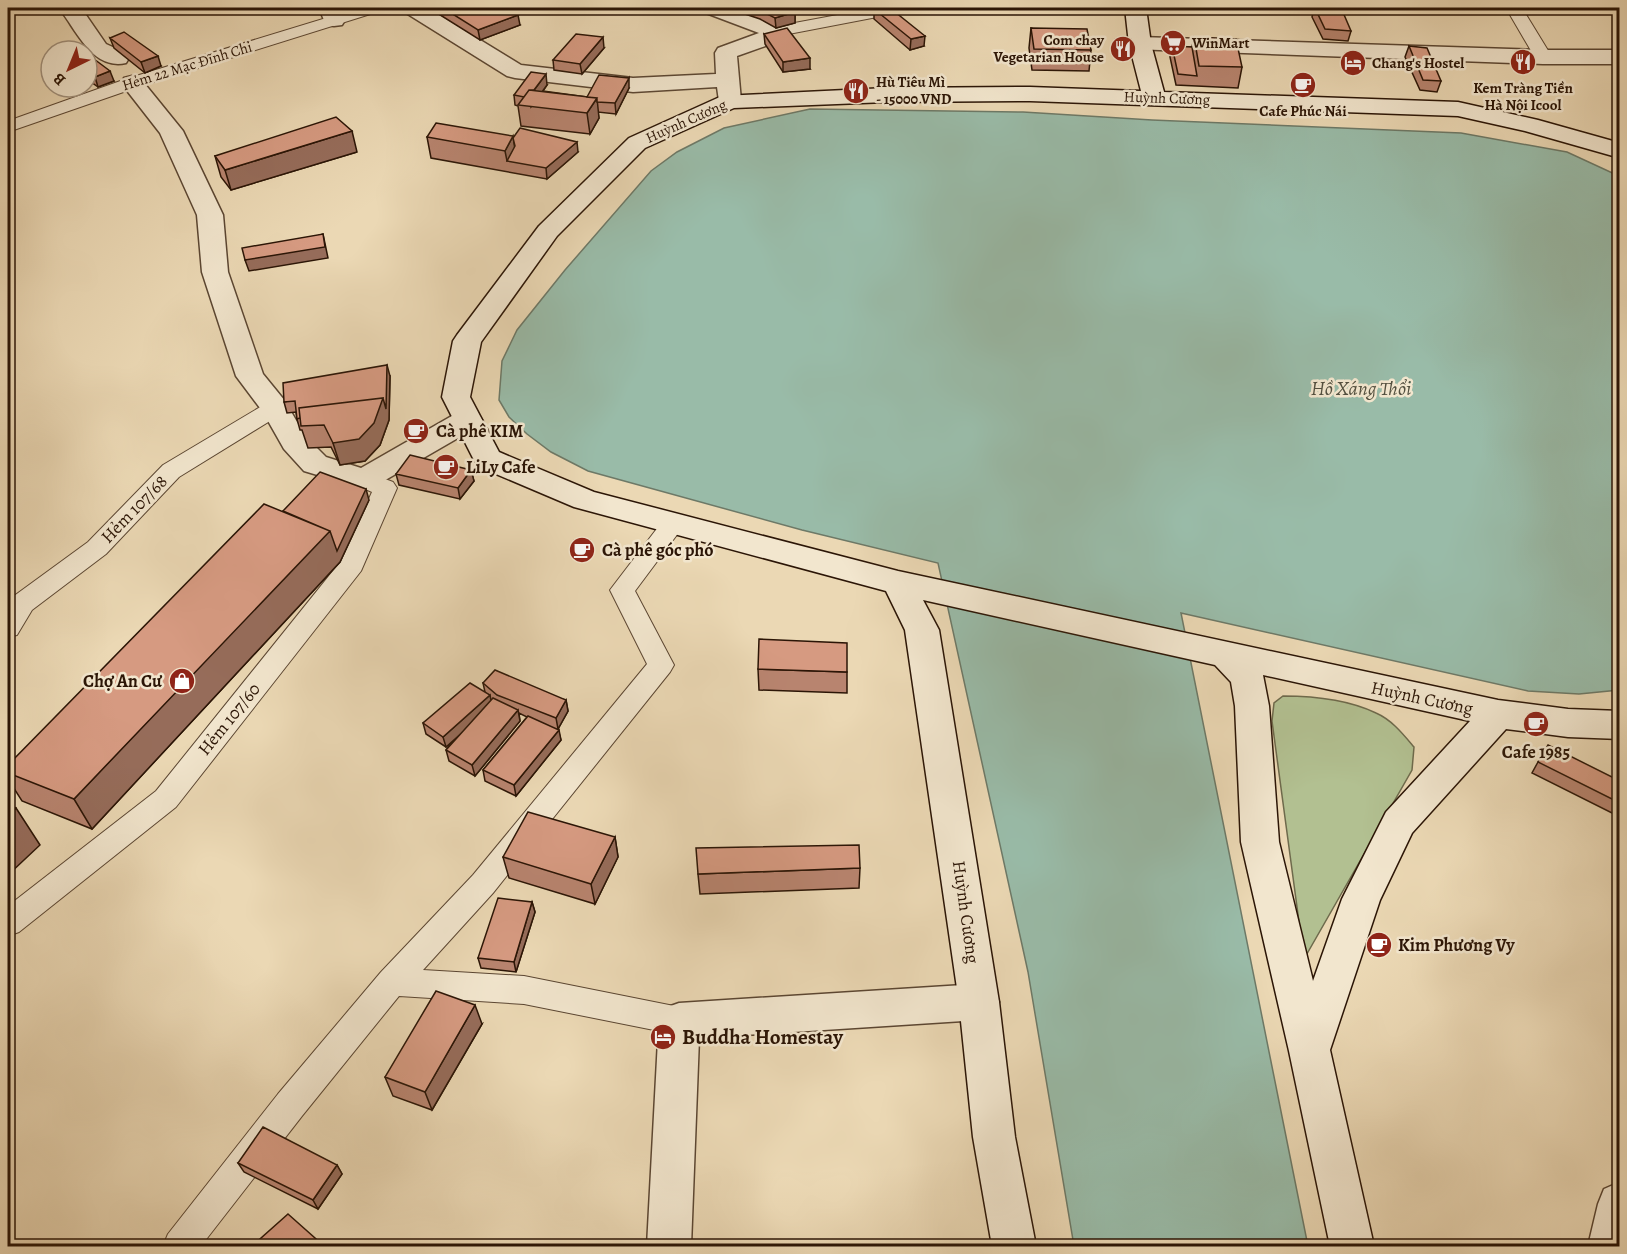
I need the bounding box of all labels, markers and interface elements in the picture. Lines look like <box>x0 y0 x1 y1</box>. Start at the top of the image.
supermarket icon: WinMart <box>1158 28 1188 58</box>
place label: Com chay Vegetarian House <box>992 30 1105 67</box>
place label: WinMart <box>1191 33 1249 53</box>
restaurant icon: Com chay Vegetarian House <box>1108 34 1138 64</box>
street label: Hẻm 22 Mạc Đĩnh Chi <box>120 37 254 95</box>
north arrow <box>39 39 99 99</box>
restaurant icon: Kem Tràng Tiền Hà Nội Icool <box>1508 47 1538 77</box>
hotel icon: Chang's Hostel <box>1338 48 1368 78</box>
place label: Chang's Hostel <box>1372 53 1464 73</box>
text: B <box>48 68 71 91</box>
cafe icon: Cafe Phúc Nái <box>1288 70 1318 100</box>
place label: Hù Tiêu Mì - 15000 VND <box>876 72 951 109</box>
restaurant icon: Hù Tiêu Mì - 15000 VND <box>841 76 871 106</box>
place label: Kem Tràng Tiền Hà Nội Icool <box>1473 78 1573 115</box>
street label: Huỳnh Cương <box>1123 86 1211 110</box>
street label: Huỳnh Cương <box>642 94 730 148</box>
place label: Cafe Phúc Nái <box>1259 101 1347 121</box>
water label: Hồ Xáng Thổi <box>1311 375 1411 402</box>
cafe icon: Cà phê KIM <box>401 416 431 446</box>
place label: Cà phê KIM <box>436 419 523 443</box>
cafe icon: LiLy Cafe <box>431 452 461 482</box>
place label: LiLy Cafe <box>466 455 536 479</box>
street label: Hẻm 107/68 <box>95 470 173 548</box>
cafe icon: Cà phê góc phó <box>567 535 597 565</box>
place label: Cà phê góc phó <box>602 538 713 562</box>
shop icon: Chợ An Cư <box>167 666 197 696</box>
place label: Chợ An Cư <box>83 669 163 693</box>
street label: Huỳnh Cương <box>1369 675 1475 721</box>
street label: Hẻm 107/60 <box>192 678 266 760</box>
cafe icon: Cafe 1985 <box>1521 709 1551 739</box>
place label: Cafe 1985 <box>1502 740 1570 764</box>
street label: Huỳnh Cương <box>947 859 985 965</box>
cafe icon: Kim Phương Vy <box>1364 930 1394 960</box>
place label: Kim Phương Vy <box>1398 933 1515 957</box>
hotel icon: Buddha Homestay <box>648 1022 678 1052</box>
place label: Buddha Homestay <box>682 1023 844 1051</box>

